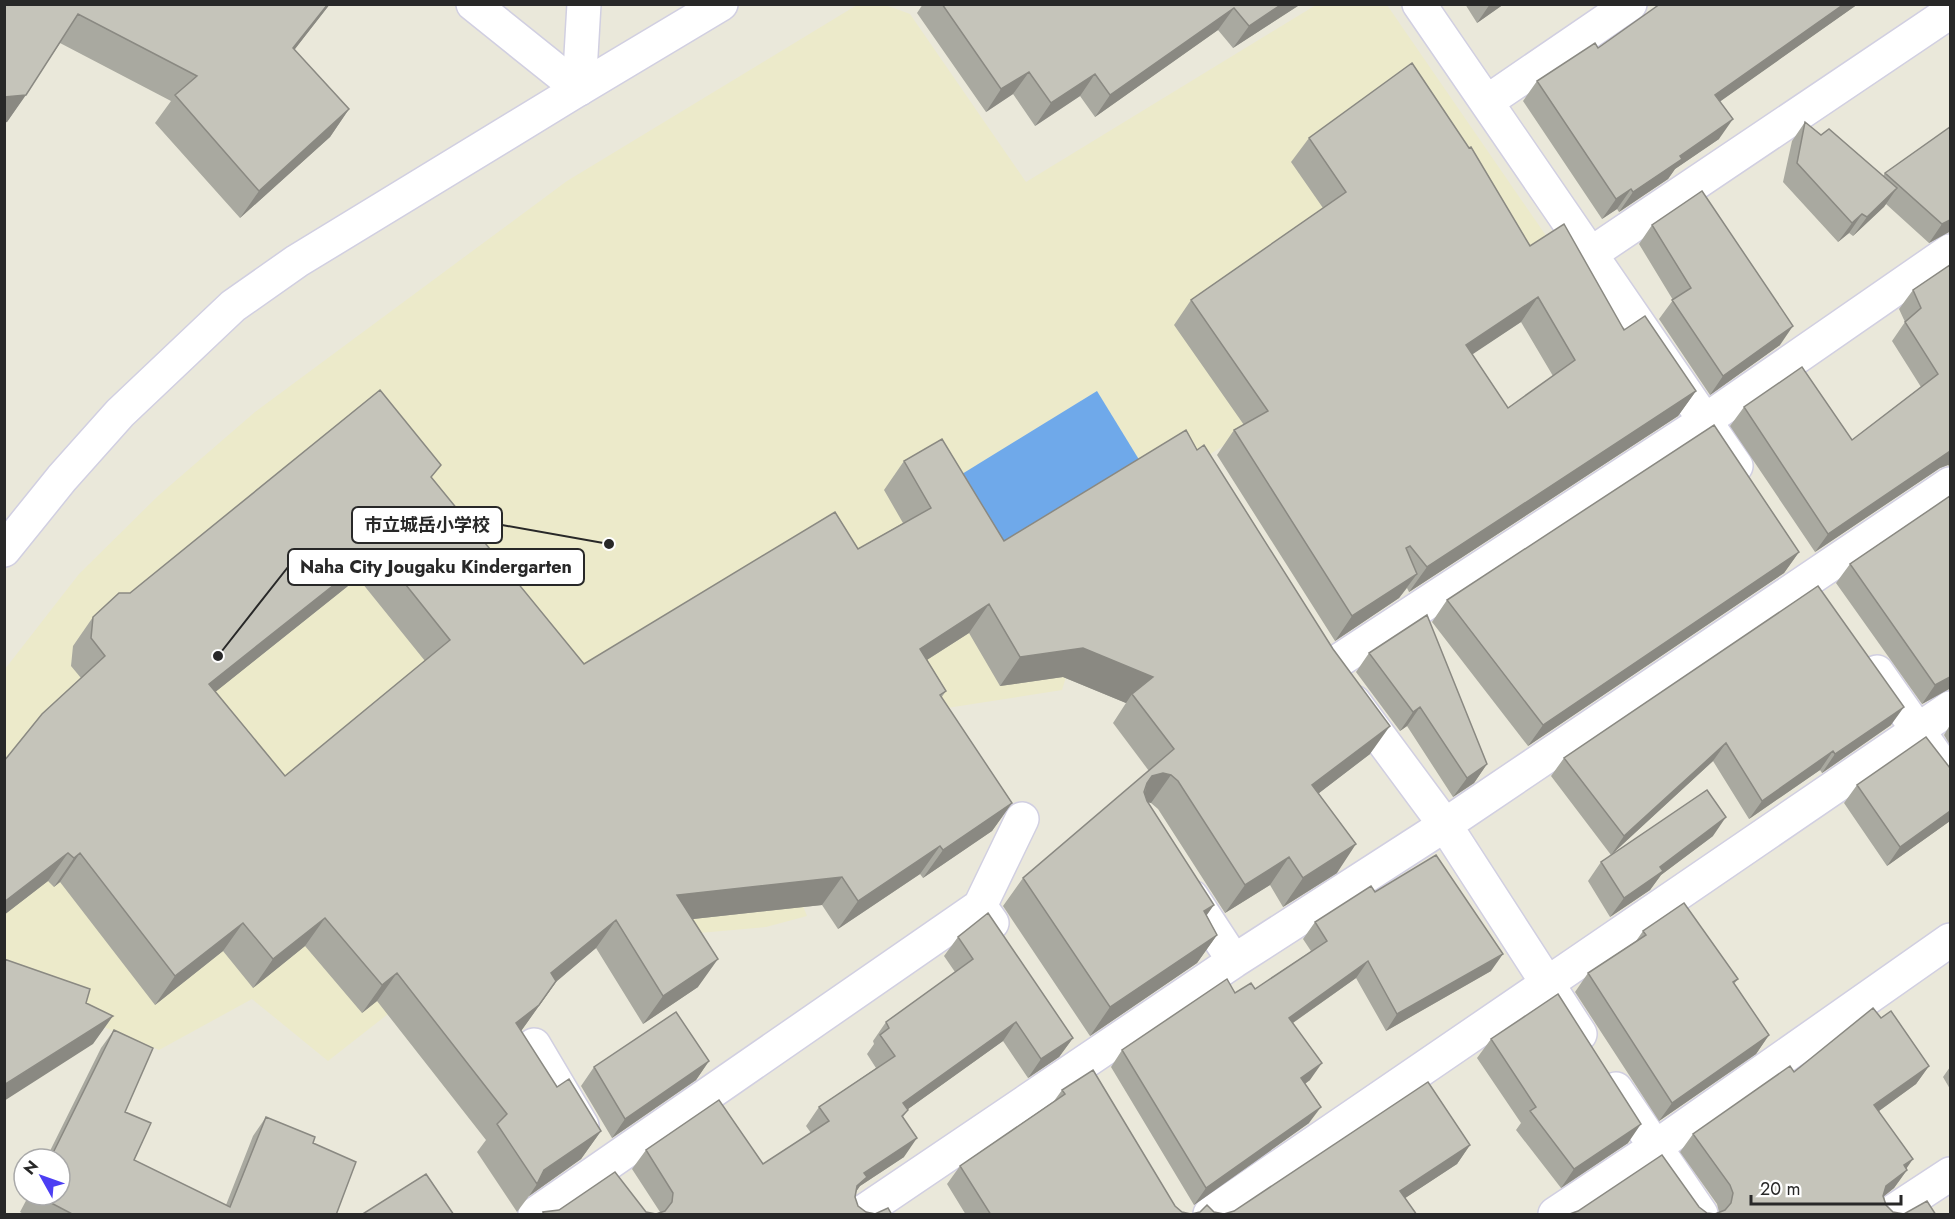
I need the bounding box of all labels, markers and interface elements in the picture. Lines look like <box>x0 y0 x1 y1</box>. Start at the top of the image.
callout: 市立城岳小学校 <box>352 507 502 543</box>
text: 市立城岳小学校 <box>364 512 490 538</box>
callout: Naha City Jougaku Kindergarten <box>288 549 584 585</box>
text: Naha City Jougaku Kindergarten <box>300 554 572 580</box>
north arrow <box>12 1147 72 1207</box>
text: N <box>18 1155 44 1180</box>
scale bar <box>1751 1168 1901 1206</box>
text: 20 m <box>1760 1176 1800 1202</box>

